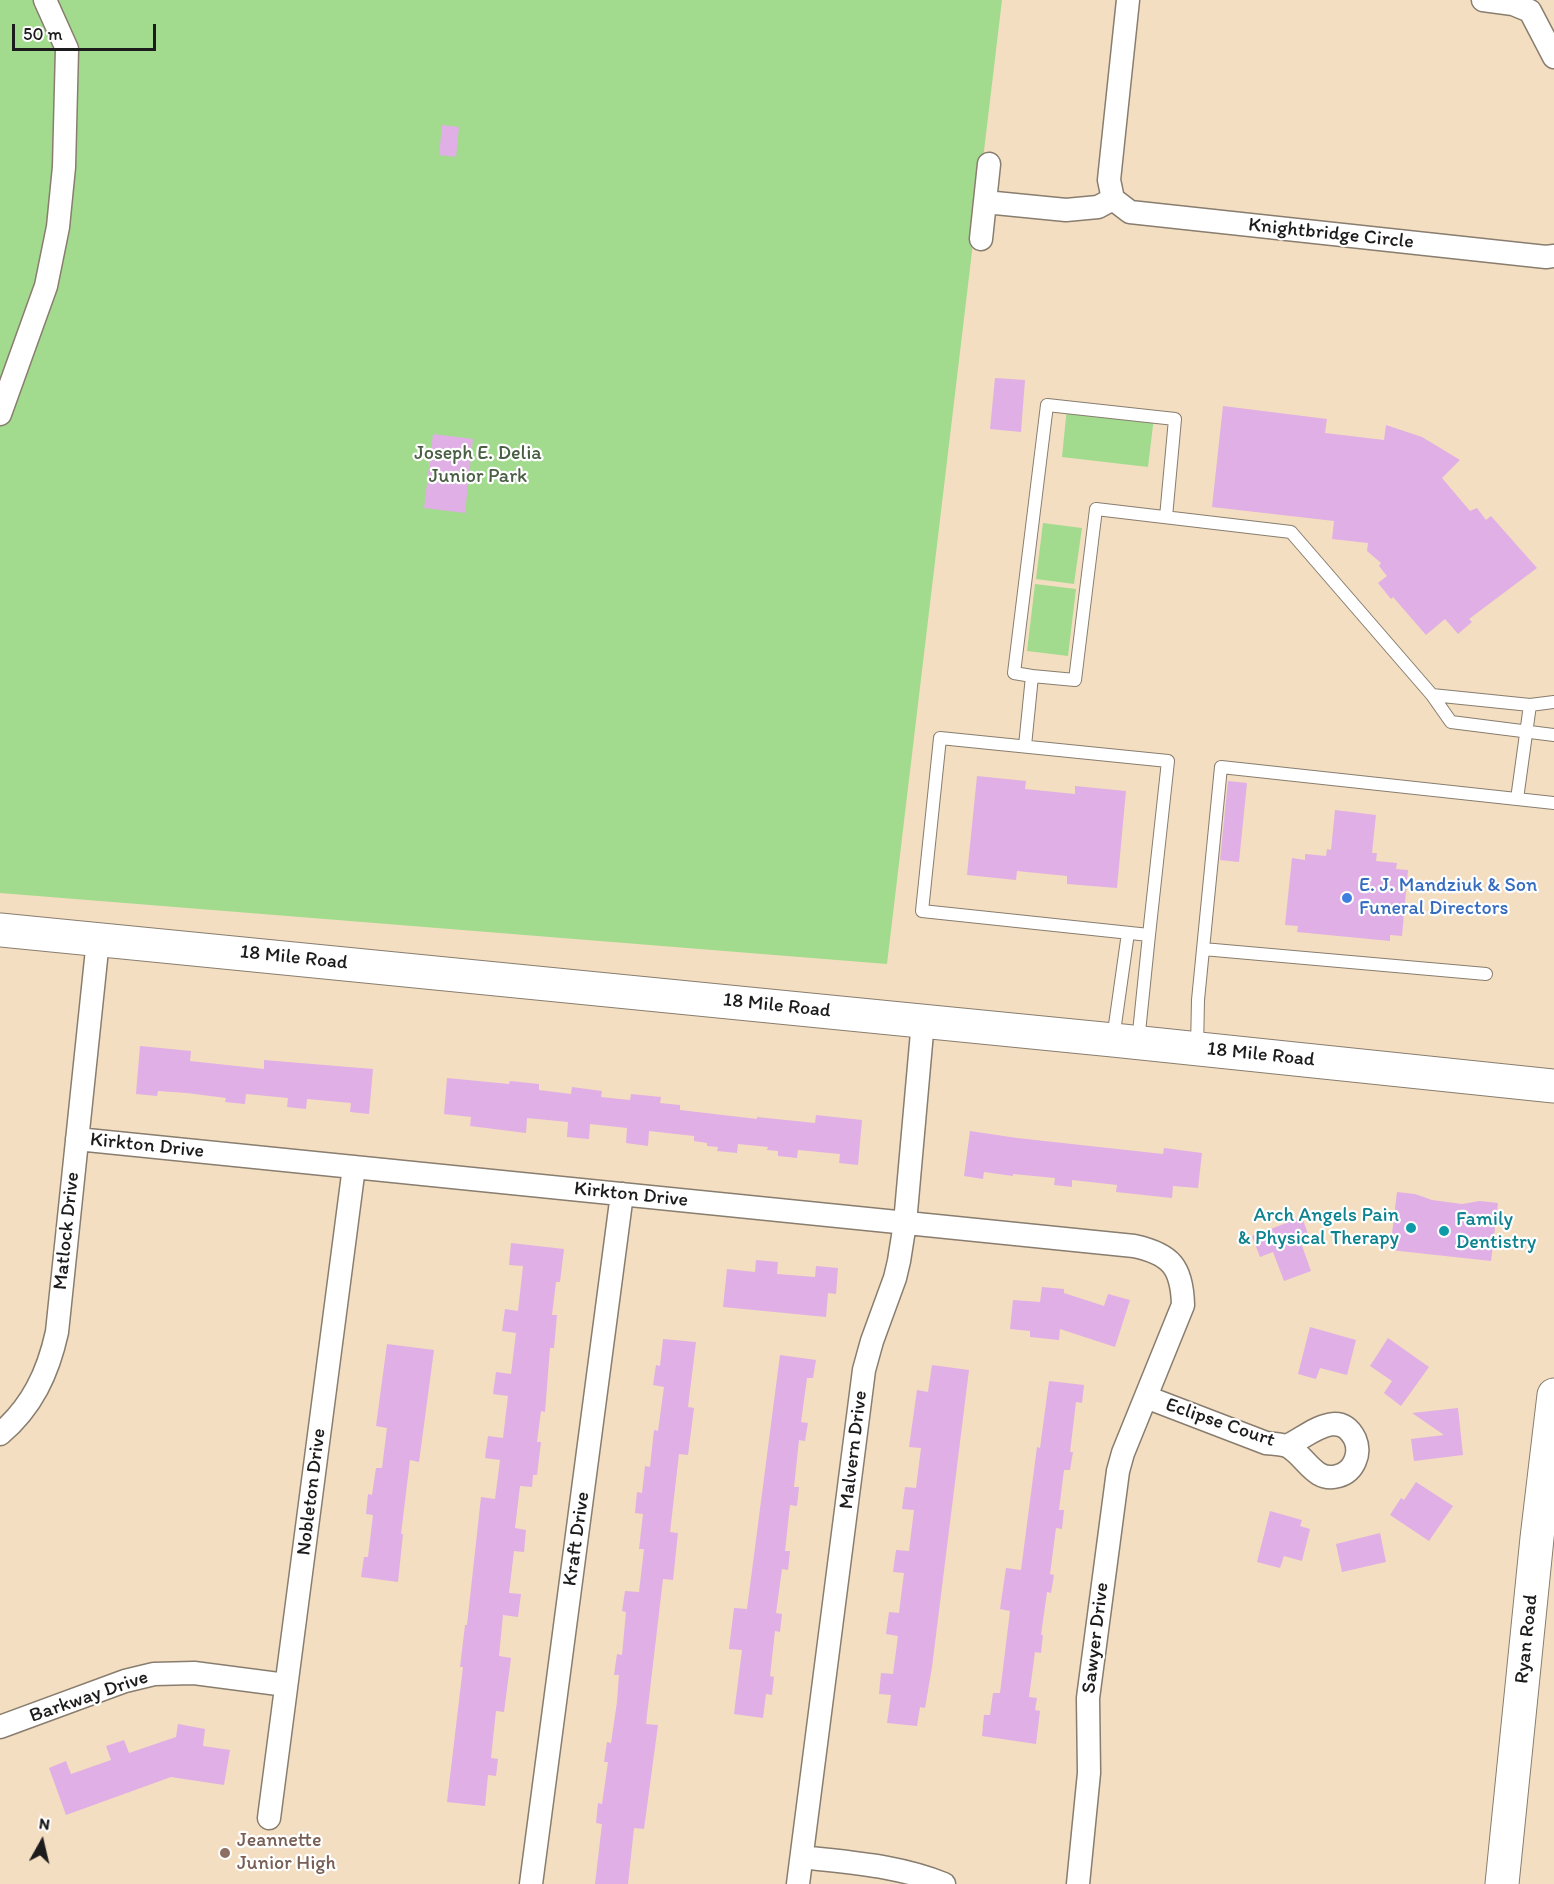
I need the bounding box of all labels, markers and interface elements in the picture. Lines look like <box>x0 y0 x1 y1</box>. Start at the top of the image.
scale bar <box>15 12 159 50</box>
text: 50 m <box>23 23 63 45</box>
street label: Knightbridge Circle <box>1247 213 1415 255</box>
park label: Joseph E. Delia Junior Park <box>414 442 542 489</box>
place label: E. J. Mandziuk & Son Funeral Directors <box>1359 874 1537 921</box>
marker: E. J. Mandziuk & Son Funeral Directors <box>1340 891 1354 905</box>
street label: 18 Mile Road <box>239 940 349 976</box>
street label: 18 Mile Road <box>722 988 832 1024</box>
street label: 18 Mile Road <box>1206 1037 1316 1073</box>
street label: Kirkton Drive <box>89 1128 205 1164</box>
street label: Matlock Drive <box>49 1171 85 1291</box>
street label: Kirkton Drive <box>573 1177 689 1213</box>
place label: Arch Angels Pain & Physical Therapy <box>1238 1204 1399 1251</box>
place label: Family Dentistry <box>1456 1208 1536 1255</box>
marker: Arch Angels Pain & Physical Therapy <box>1404 1221 1418 1235</box>
marker: Family Dentistry <box>1437 1224 1451 1238</box>
street label: Malvern Drive <box>835 1389 873 1511</box>
street label: Eclipse Court <box>1162 1393 1278 1453</box>
street label: Nobleton Drive <box>292 1427 332 1557</box>
street label: Kraft Drive <box>558 1490 596 1588</box>
street label: Sawyer Drive <box>1077 1581 1115 1695</box>
street label: Ryan Road <box>1510 1593 1544 1685</box>
street label: Barkway Drive <box>27 1665 151 1729</box>
north arrow <box>12 1812 72 1872</box>
text: N <box>38 1814 51 1834</box>
place label: Jeannette Junior High <box>237 1829 336 1876</box>
marker: Jeannette Junior High <box>218 1846 232 1860</box>

